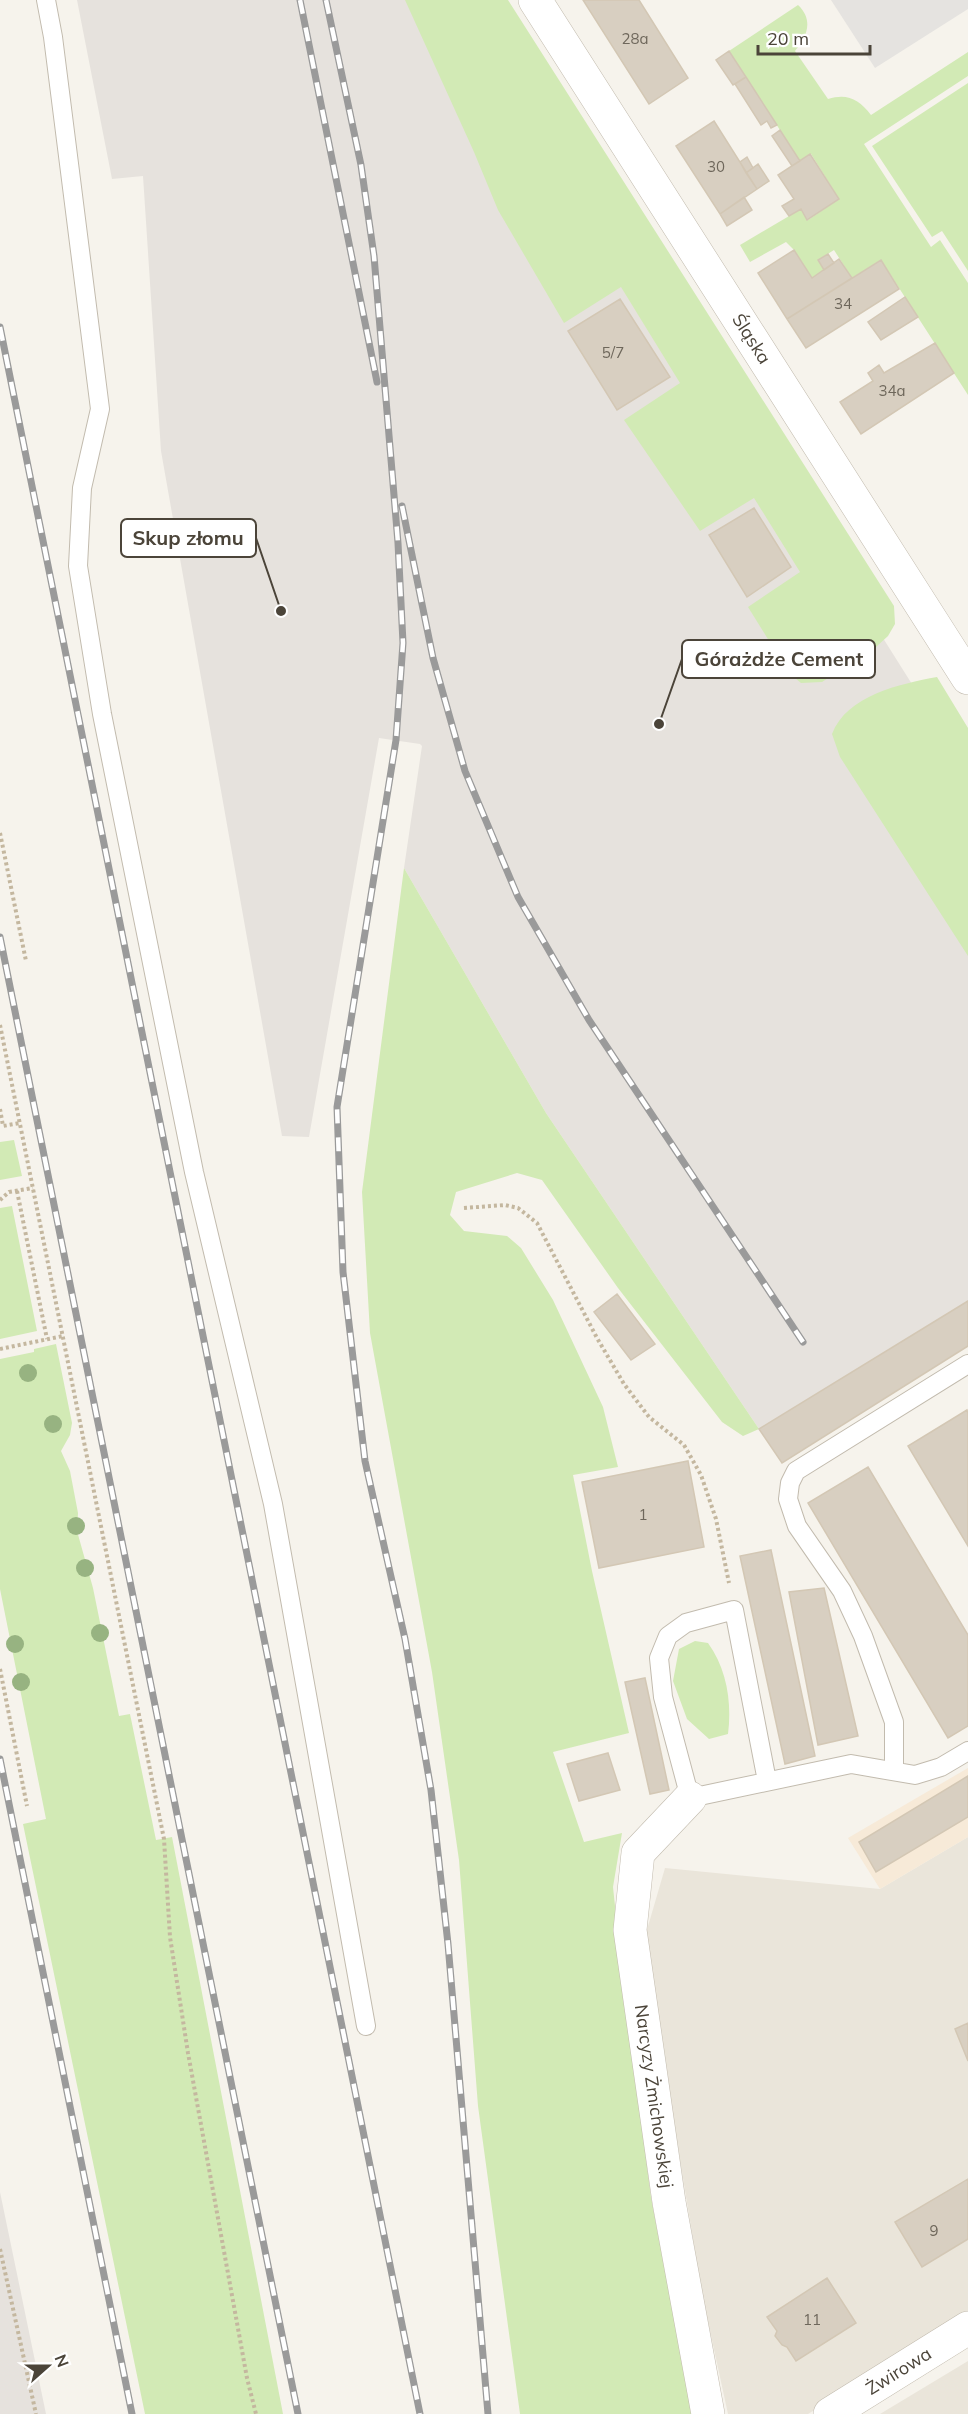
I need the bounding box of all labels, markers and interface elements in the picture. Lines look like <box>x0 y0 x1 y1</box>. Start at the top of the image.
scale bar <box>758 18 870 56</box>
text: 20 m <box>767 27 809 50</box>
house number: 28a <box>621 29 649 48</box>
house number: 30 <box>707 157 725 176</box>
house number: 34 <box>834 294 852 313</box>
street label: Śląska <box>727 309 776 368</box>
house number: 5/7 <box>602 343 624 362</box>
house number: 34a <box>878 381 906 400</box>
callout: Skup złomu <box>121 519 256 557</box>
text: Skup złomu <box>132 525 244 550</box>
callout: Górażdże Cement <box>682 640 875 678</box>
text: Górażdże Cement <box>695 646 864 671</box>
house number: 1 <box>638 1505 648 1524</box>
street label: Narcyzy Żmichowskiej <box>630 2003 679 2189</box>
house number: 9 <box>929 2221 939 2240</box>
house number: 11 <box>803 2310 821 2329</box>
north arrow <box>18 2336 78 2396</box>
street label: Żwirowa <box>861 2342 936 2400</box>
text: N <box>51 2351 74 2370</box>

